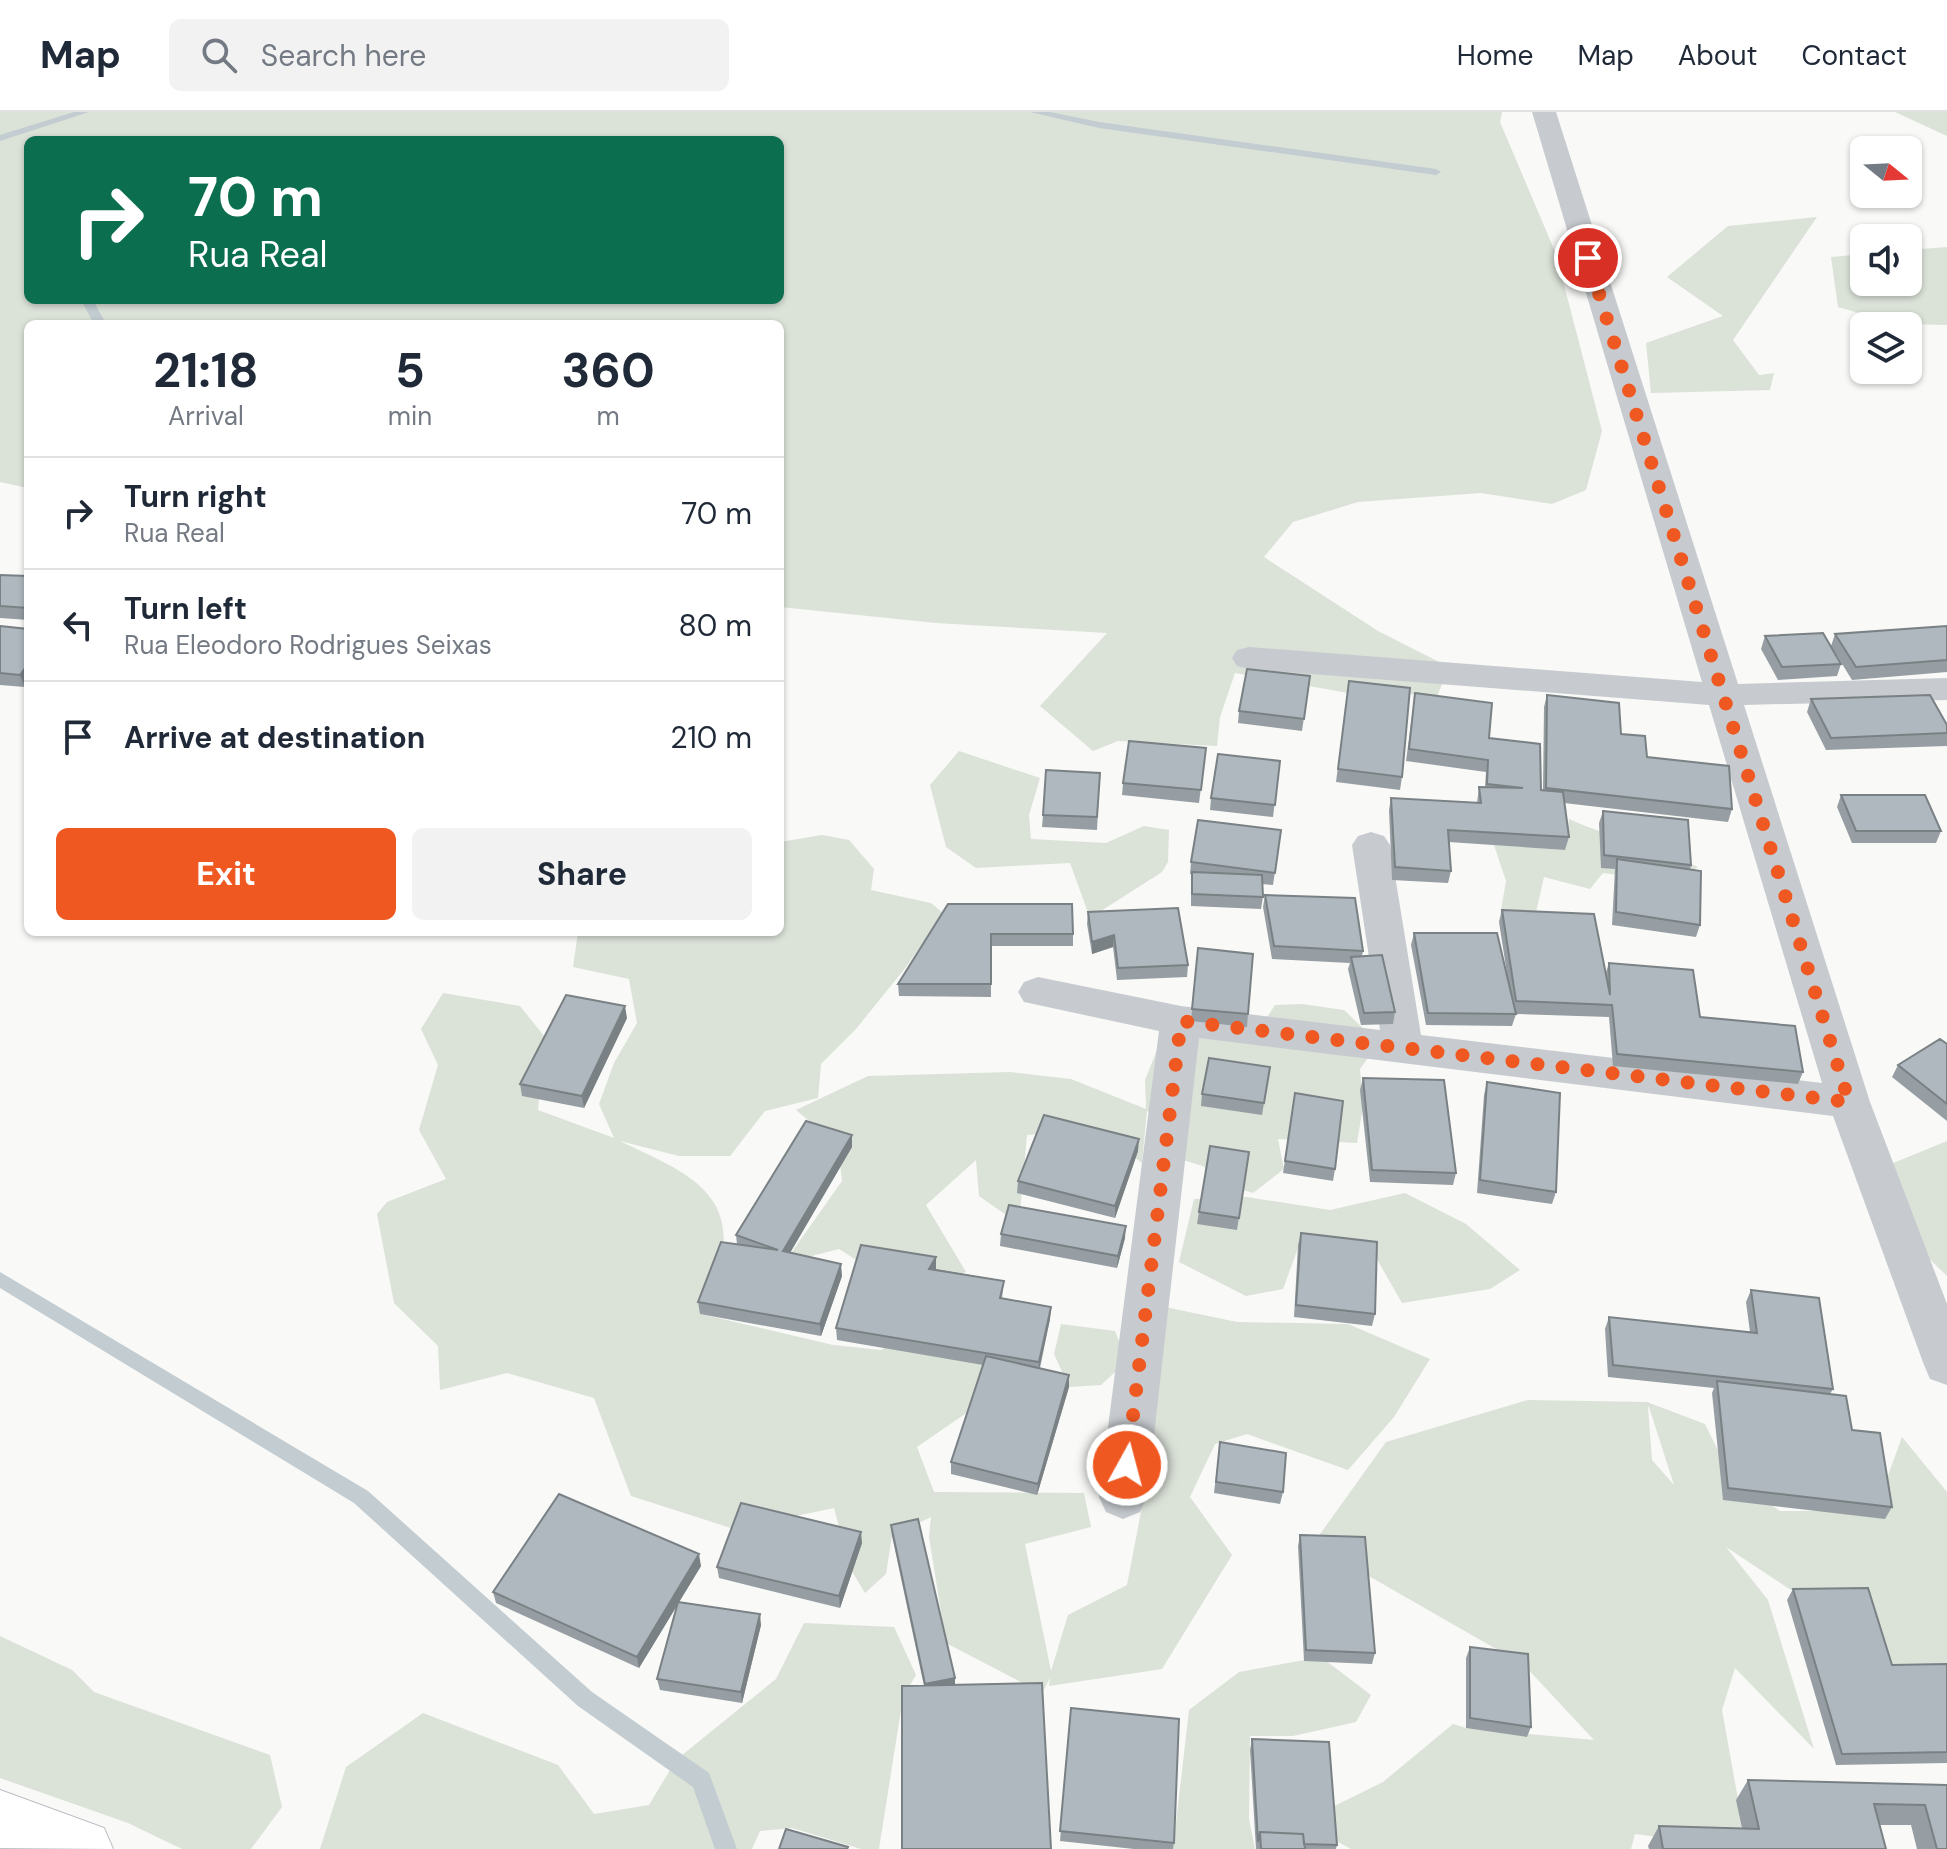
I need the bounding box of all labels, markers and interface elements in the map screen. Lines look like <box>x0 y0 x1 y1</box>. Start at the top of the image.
search box <box>169 19 729 91</box>
text: Map <box>40 30 121 80</box>
icon: search <box>197 33 241 77</box>
text: Search here <box>261 36 426 75</box>
text: Home <box>1457 37 1533 74</box>
text: Map <box>1577 37 1634 74</box>
text: About <box>1678 37 1757 74</box>
text: Contact <box>1801 37 1907 74</box>
north arrow <box>1850 136 1922 208</box>
map controls <box>1850 136 1922 384</box>
text: 70 m <box>188 160 323 233</box>
icon: right <box>56 168 160 272</box>
pin <box>1554 224 1622 292</box>
button: sound <box>1850 224 1922 296</box>
text: Rua Real <box>188 231 328 278</box>
icon: arrive <box>1566 236 1610 280</box>
button: layers <box>1850 312 1922 384</box>
text: 21:18 <box>153 339 259 402</box>
text: 5 <box>395 339 425 402</box>
text: 360 <box>562 339 655 402</box>
text: Arrival <box>168 399 244 433</box>
text: min <box>388 399 432 433</box>
text: m <box>597 399 620 433</box>
text: Turn right <box>124 477 267 516</box>
icon: right <box>56 491 100 535</box>
text: 70 m <box>681 494 752 533</box>
text: Rua Real <box>124 516 225 550</box>
text: Turn left <box>124 589 247 628</box>
icon: left <box>56 603 100 647</box>
text: 80 m <box>679 606 752 645</box>
text: Rua Eleodoro Rodrigues Seixas <box>124 628 492 662</box>
icon: arrive <box>56 715 100 759</box>
text: Arrive at destination <box>124 718 425 757</box>
text: 210 m <box>670 718 752 757</box>
button: Exit <box>56 828 396 920</box>
button: Share <box>412 828 752 920</box>
position arrow <box>1085 1423 1169 1507</box>

